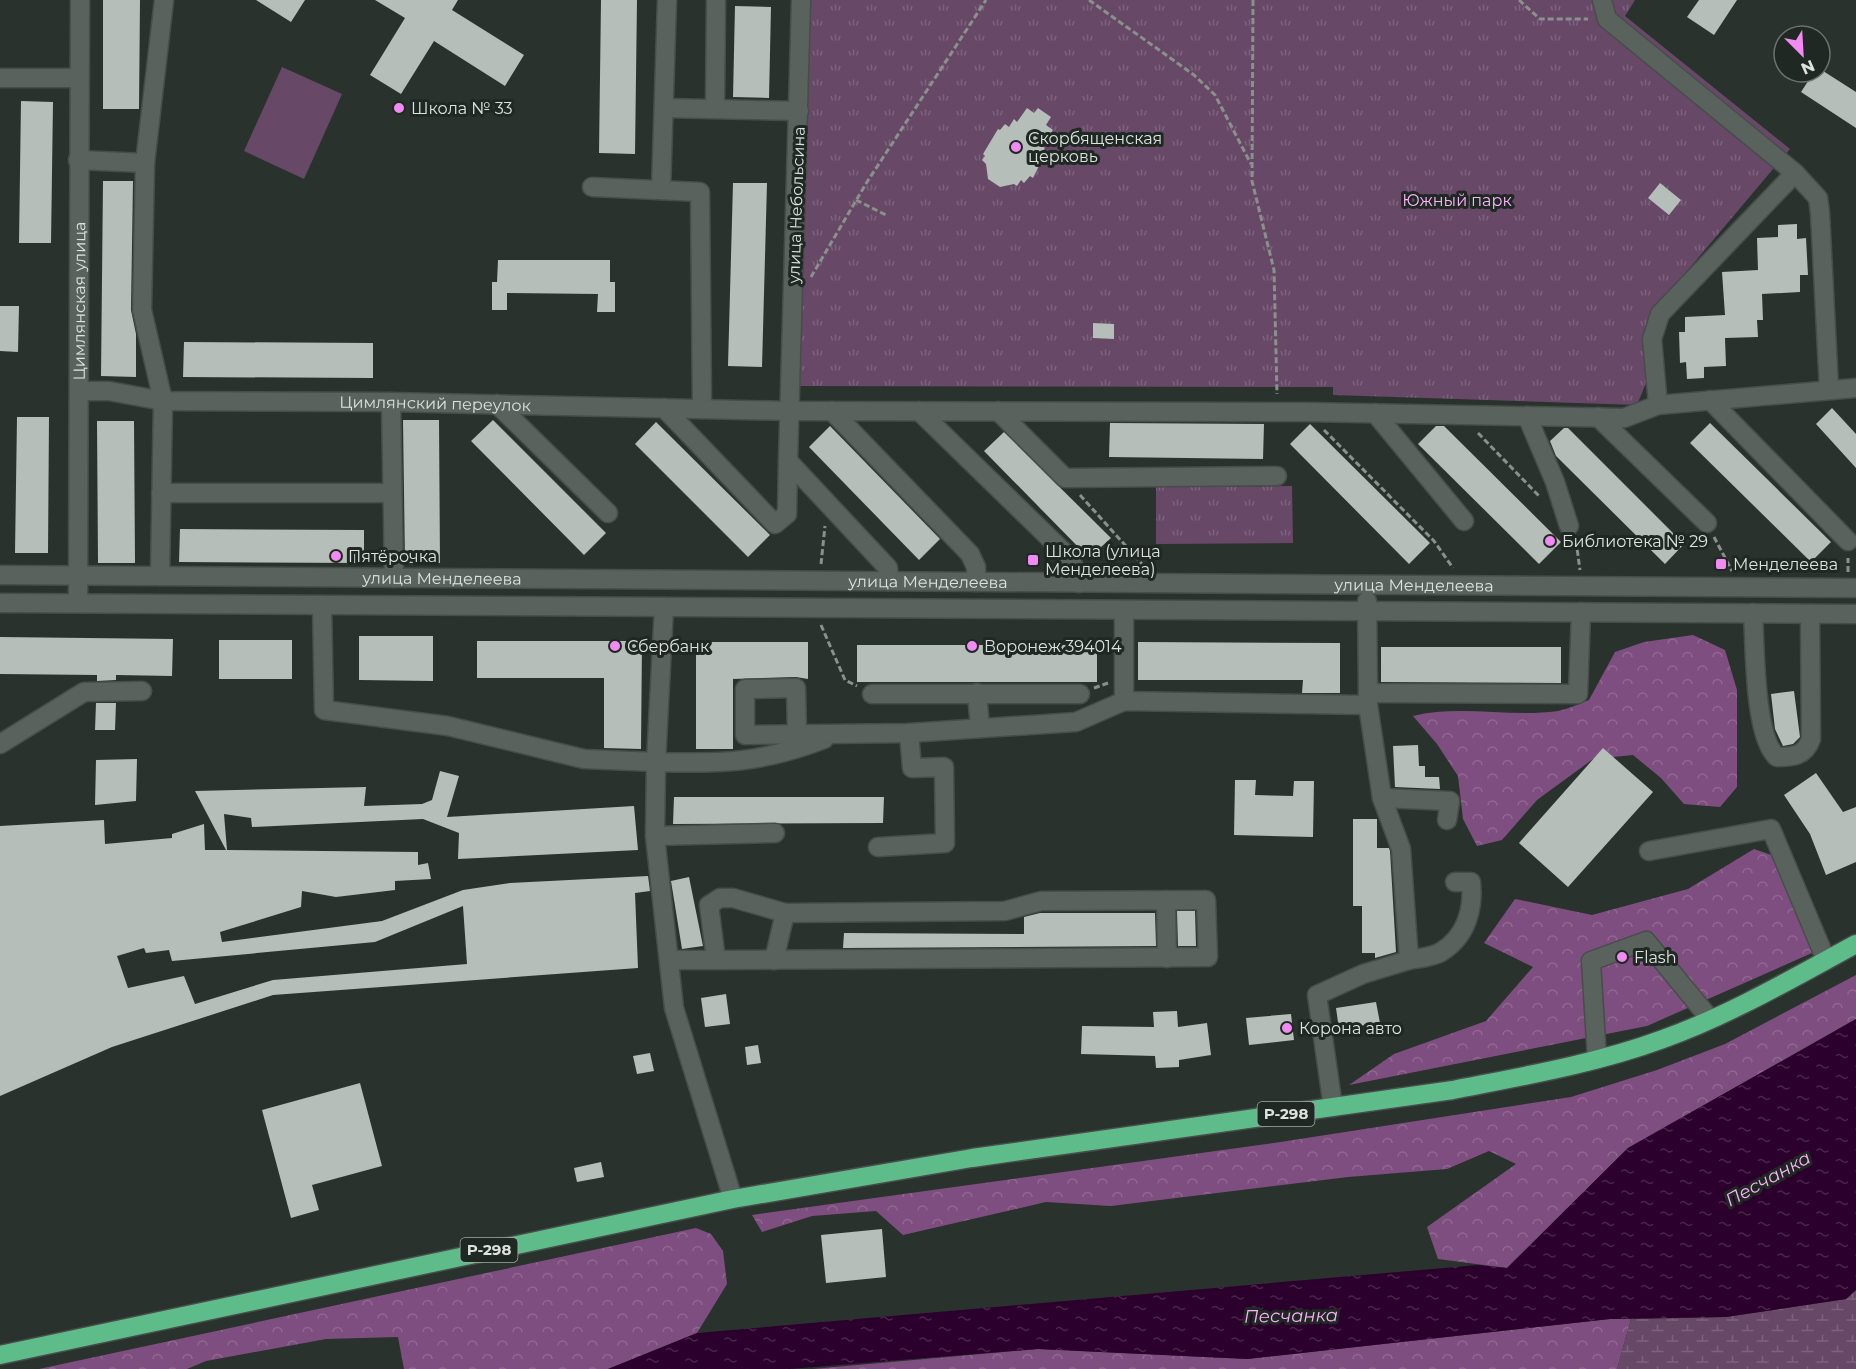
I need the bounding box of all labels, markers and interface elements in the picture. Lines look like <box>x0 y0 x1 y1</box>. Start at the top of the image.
north arrow <box>1772 24 1832 84</box>
text: N <box>1798 56 1818 79</box>
place label: Школа № 33 <box>411 99 513 118</box>
marker: Школа № 33 <box>392 101 406 115</box>
street label: улица Небольсина <box>784 126 809 285</box>
place label: Скорбященская церковь <box>1028 129 1162 166</box>
marker: Скорбященская церковь <box>1009 140 1023 154</box>
park label: Южный парк <box>1402 191 1512 210</box>
street label: Цимлянская улица <box>70 222 89 380</box>
street label: Цимлянский переулок <box>339 393 532 415</box>
place label: Библиотека № 29 <box>1562 532 1708 551</box>
marker: Библиотека № 29 <box>1543 534 1557 548</box>
place label: Школа (улица Менделеева) <box>1045 542 1161 579</box>
place label: Пятёрочка <box>348 547 437 566</box>
marker: Пятёрочка <box>329 549 343 563</box>
marker: Школа (улица Менделеева) <box>1026 553 1040 567</box>
place label: Менделеева <box>1733 555 1838 574</box>
marker: Менделеева <box>1714 557 1728 571</box>
street label: улица Менделеева <box>361 569 522 589</box>
street label: улица Менделеева <box>847 572 1008 592</box>
street label: улица Менделеева <box>1333 575 1494 595</box>
place label: Сбербанк <box>627 637 710 656</box>
place label: Воронеж 394014 <box>984 637 1122 656</box>
marker: Сбербанк <box>608 639 622 653</box>
marker: Воронеж 394014 <box>965 639 979 653</box>
place label: Flash <box>1634 948 1677 967</box>
marker: Flash <box>1615 950 1629 964</box>
place label: Корона авто <box>1299 1019 1402 1038</box>
marker: Корона авто <box>1280 1021 1294 1035</box>
road number: Р-298 <box>1258 1102 1314 1126</box>
water label: Песчанка <box>1721 1147 1815 1211</box>
road number: Р-298 <box>460 1238 518 1262</box>
water label: Песчанка <box>1244 1304 1338 1328</box>

